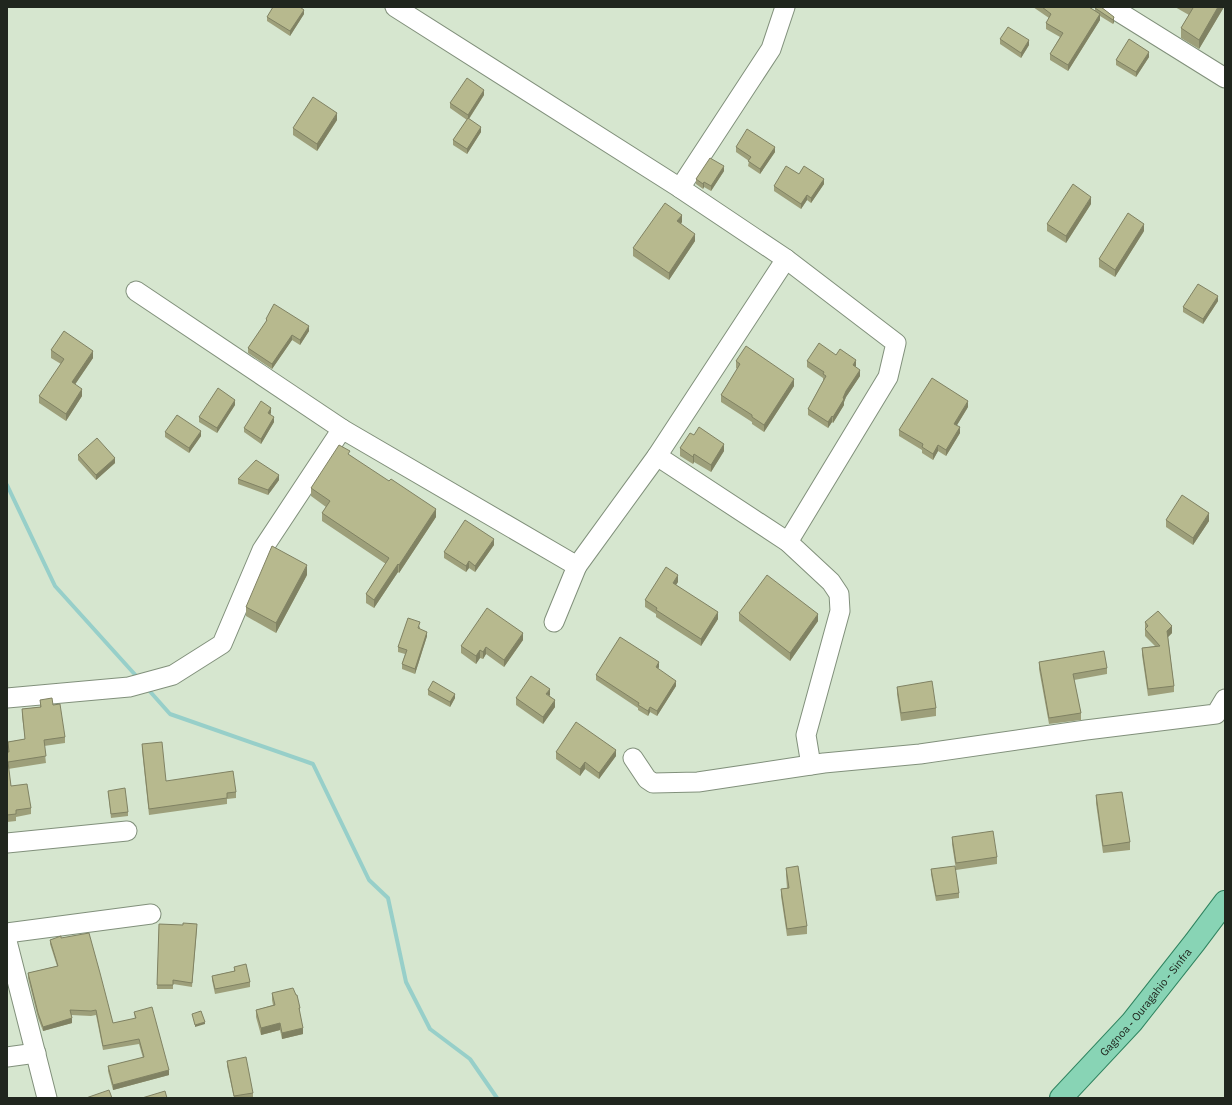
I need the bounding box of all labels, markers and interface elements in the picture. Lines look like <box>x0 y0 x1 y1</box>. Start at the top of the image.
street label: Gagnoa - Ouragahio - Sinfra <box>1097 945 1195 1059</box>

